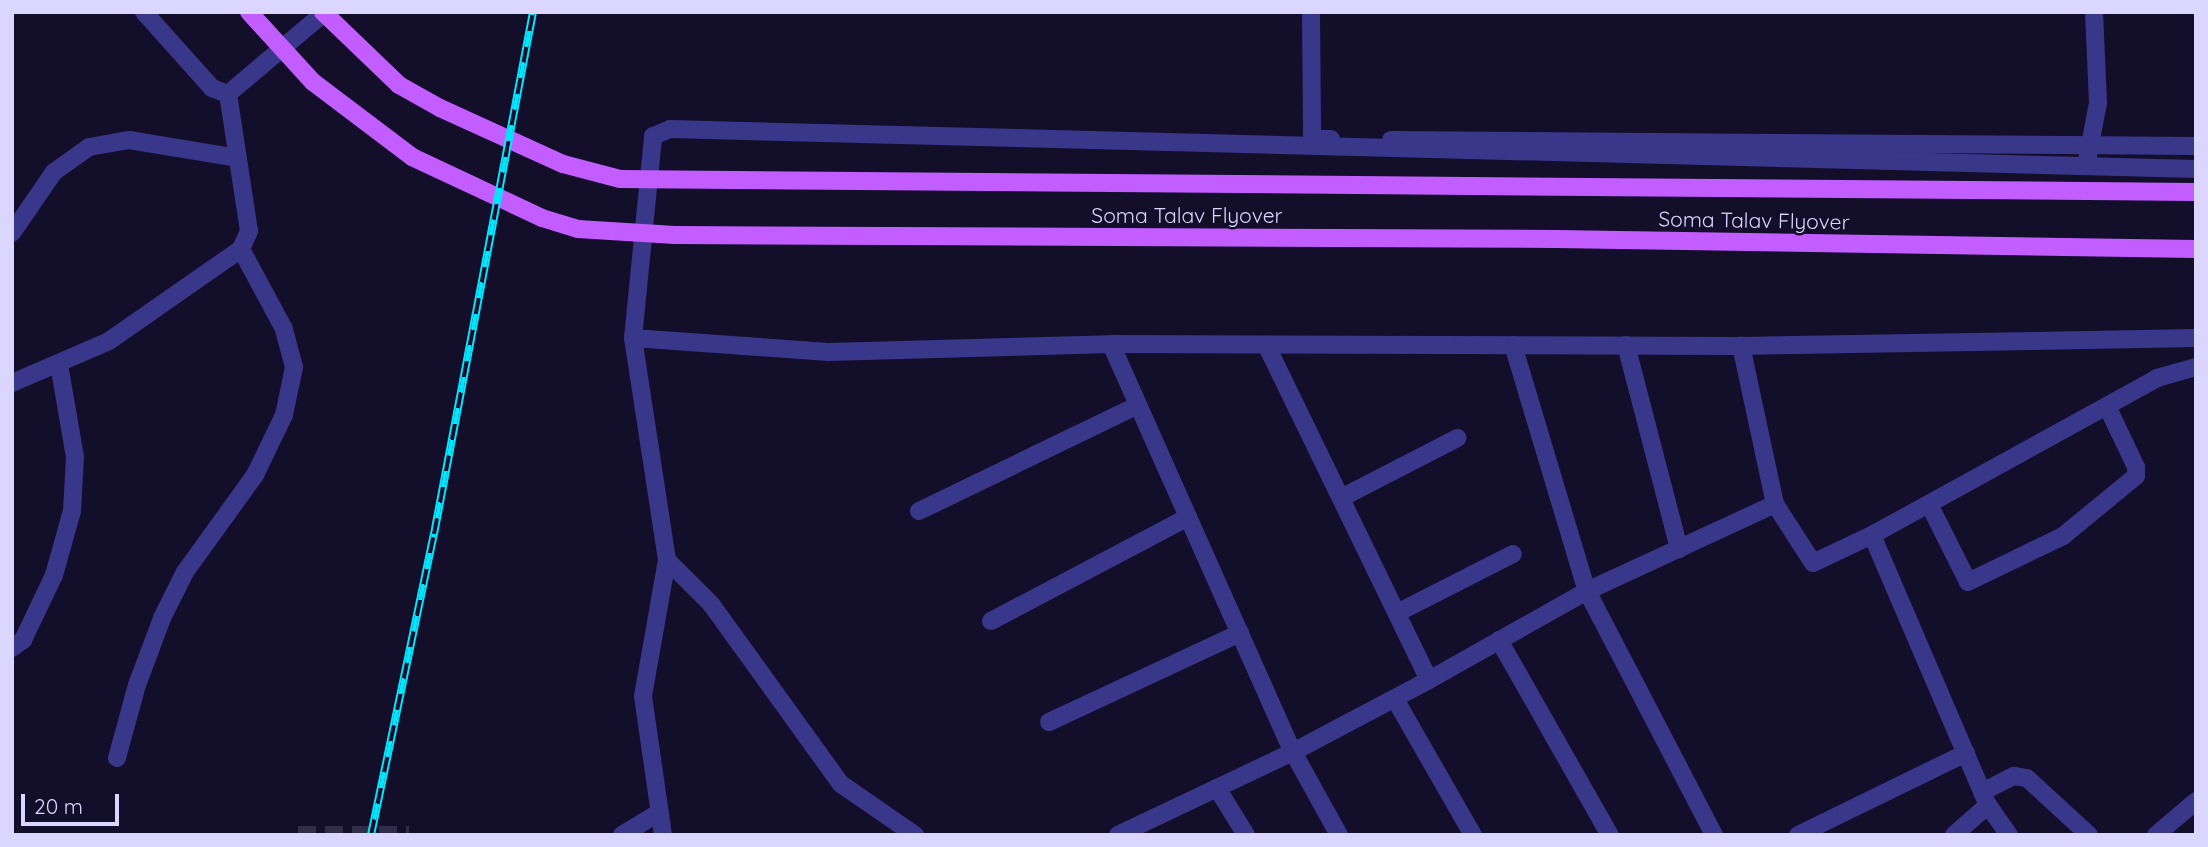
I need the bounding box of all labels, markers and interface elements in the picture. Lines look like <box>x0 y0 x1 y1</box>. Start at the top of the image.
street label: Soma Talav Flyover <box>1091 202 1283 228</box>
street label: Soma Talav Flyover <box>1658 206 1850 234</box>
scale bar <box>24 780 122 824</box>
text: 20 m <box>34 793 83 819</box>

